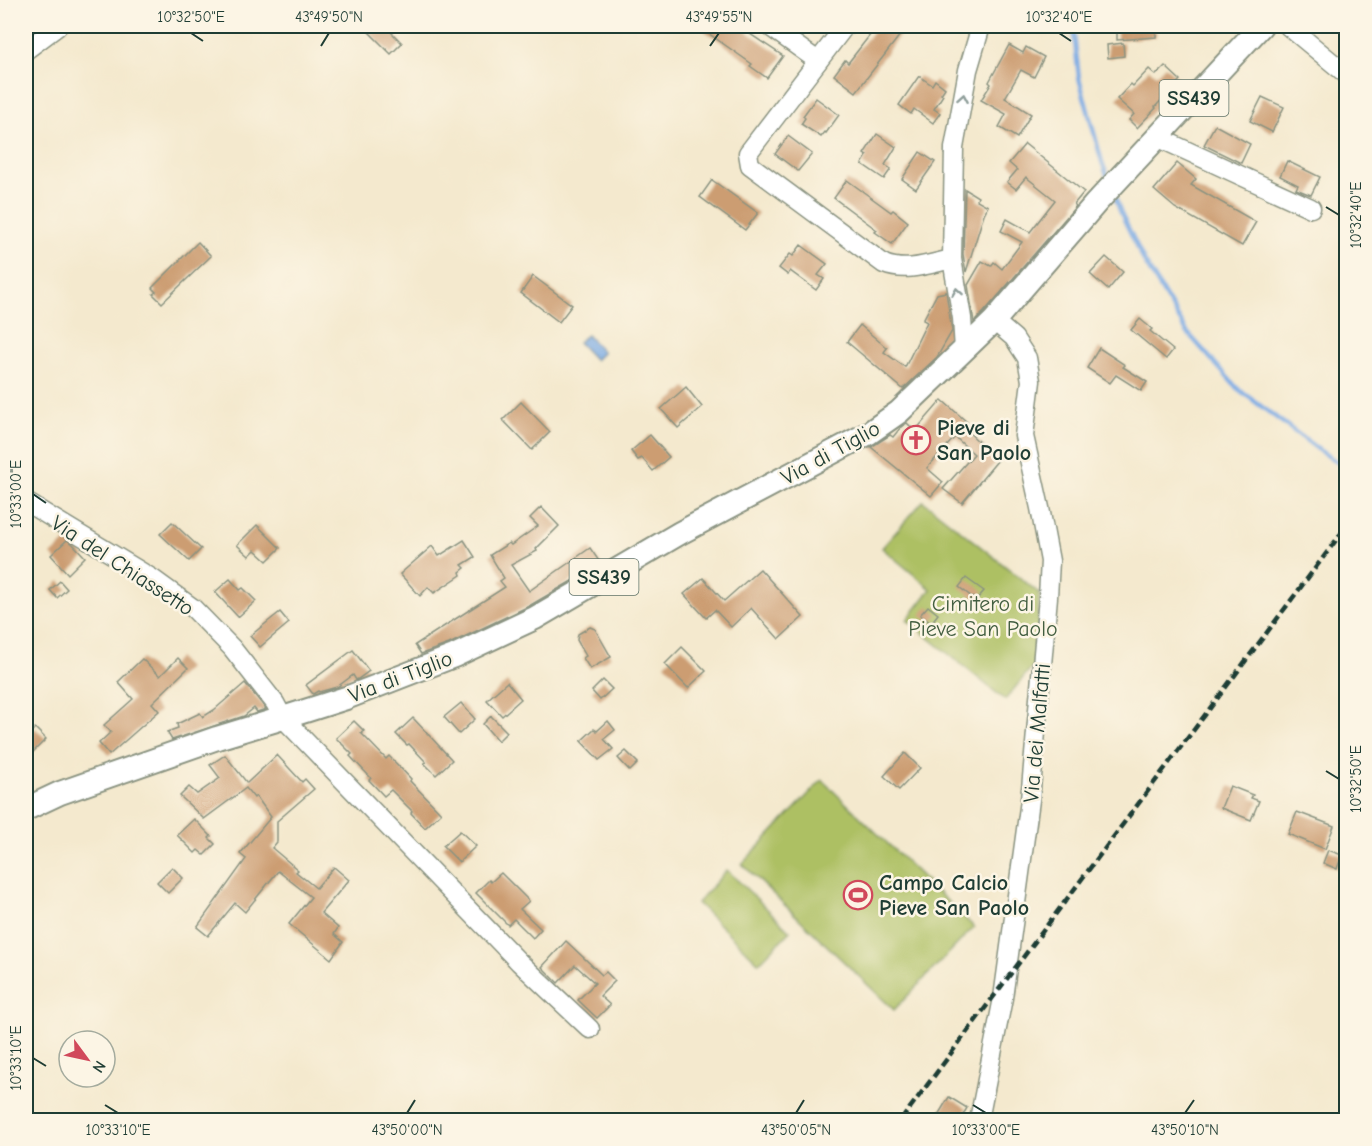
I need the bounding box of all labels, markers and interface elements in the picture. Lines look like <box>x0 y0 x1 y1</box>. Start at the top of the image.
text: 10°32'50"E <box>157 8 225 26</box>
text: 43°49'50"N <box>295 8 363 26</box>
text: 43°49'55"N <box>686 8 752 26</box>
text: 10°32'40"E <box>1026 8 1092 26</box>
road number: SS439 <box>1160 80 1228 116</box>
one-way arrow <box>956 94 969 104</box>
text: 10°32'40"E <box>1347 182 1365 248</box>
one-way arrow <box>952 288 964 297</box>
street label: Via di Tiglio <box>776 415 884 491</box>
place label: Pieve di San Paolo <box>937 415 1031 466</box>
church icon: Pieve di San Paolo <box>900 424 932 456</box>
text: 10°33'00"E <box>7 460 25 528</box>
street label: Via del Chiassetto <box>46 510 199 622</box>
road number: SS439 <box>570 559 638 595</box>
park label: Cimitero di Pieve San Paolo <box>908 591 1058 642</box>
street label: Via di Tiglio <box>345 645 456 709</box>
street label: Via dei Malfatti <box>1018 662 1056 804</box>
text: 10°32'50"E <box>1347 745 1365 813</box>
place label: Campo Calcio Pieve San Paolo <box>879 870 1029 921</box>
sports icon: Campo Calcio Pieve San Paolo <box>842 879 874 911</box>
text: 10°33'10"E <box>7 1025 25 1091</box>
north arrow <box>57 1029 117 1089</box>
text: N <box>88 1057 109 1076</box>
text: 10°33'10"E <box>85 1121 151 1139</box>
text: 43°50'00"N <box>371 1121 443 1139</box>
text: 43°50'05"N <box>761 1121 831 1139</box>
text: 10°33'00"E <box>952 1121 1020 1139</box>
text: 43°50'10"N <box>1151 1121 1219 1139</box>

